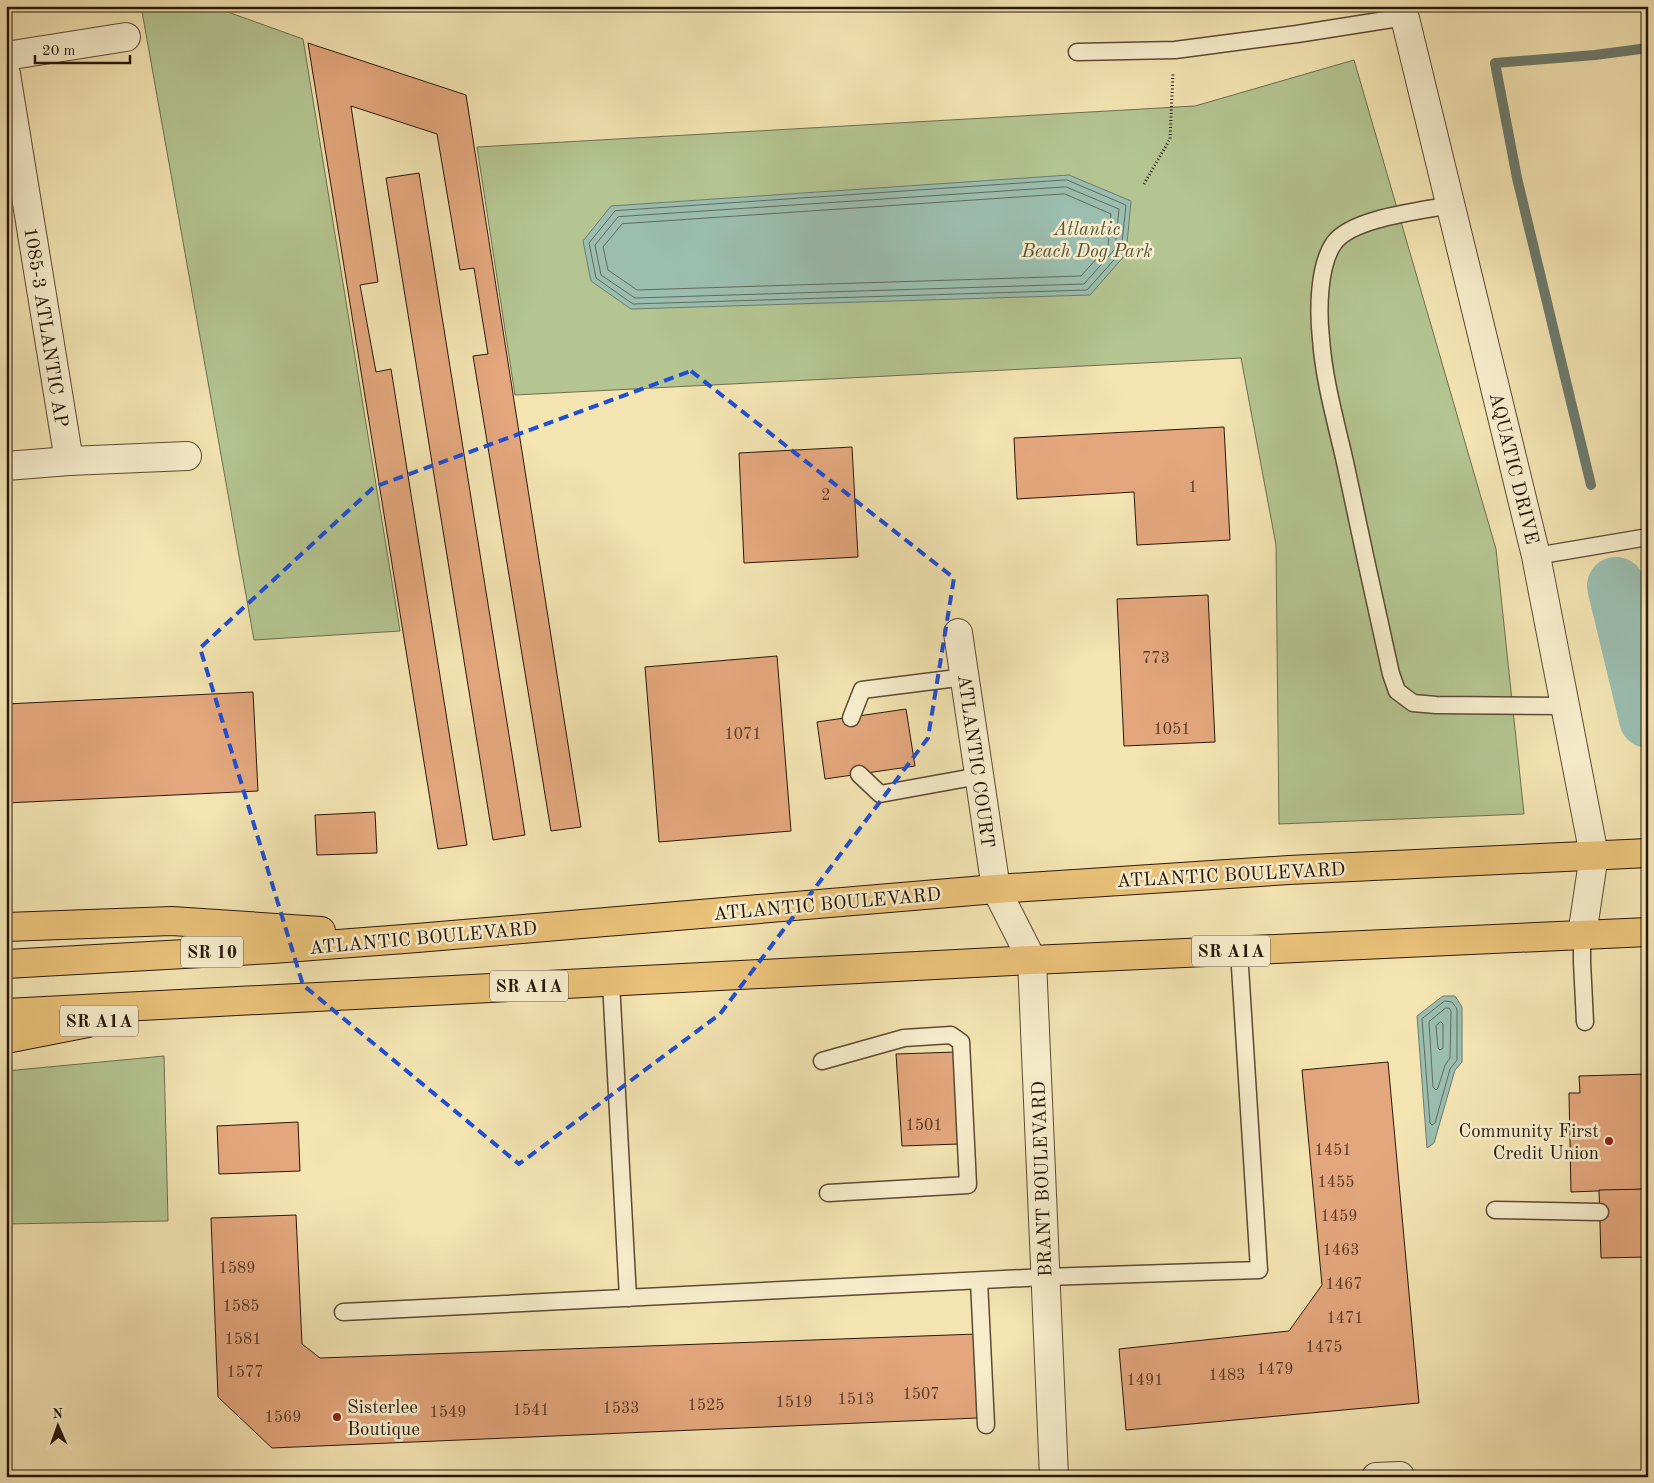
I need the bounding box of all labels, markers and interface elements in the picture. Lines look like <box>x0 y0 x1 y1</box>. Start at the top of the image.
scale bar <box>35 32 130 64</box>
text: 20 m <box>42 44 76 59</box>
park label: Atlantic Beach Dog Park <box>1021 221 1152 262</box>
street label: 1085-3 ATLANTIC AP <box>19 226 70 429</box>
street label: AQUATIC DRIVE <box>1485 391 1541 546</box>
house number: 1 <box>1188 480 1198 496</box>
house number: 2 <box>821 488 831 504</box>
house number: 773 <box>1142 651 1170 667</box>
street label: ATLANTIC COURT <box>953 673 996 849</box>
house number: 1051 <box>1153 722 1191 738</box>
house number: 1071 <box>724 727 762 743</box>
street label: ATLANTIC BOULEVARD <box>1116 861 1346 892</box>
street label: ATLANTIC BOULEVARD <box>712 886 942 925</box>
street label: ATLANTIC BOULEVARD <box>308 920 538 959</box>
road number: SR 10 <box>181 936 243 968</box>
road number: SR A1A <box>1192 936 1270 966</box>
road number: SR A1A <box>490 970 568 1001</box>
road number: SR A1A <box>60 1006 138 1036</box>
street label: BRANT BOULEVARD <box>1031 1081 1056 1277</box>
house number: 1501 <box>905 1118 943 1134</box>
place label: Community First Credit Union <box>1458 1123 1599 1164</box>
marker: Community First Credit Union <box>1603 1135 1615 1147</box>
house number: 1451 <box>1314 1143 1352 1159</box>
house number: 1455 <box>1317 1175 1355 1191</box>
house number: 1459 <box>1320 1209 1358 1225</box>
house number: 1463 <box>1322 1243 1360 1259</box>
house number: 1589 <box>218 1261 256 1277</box>
house number: 1467 <box>1325 1277 1363 1293</box>
house number: 1585 <box>222 1299 260 1315</box>
house number: 1471 <box>1326 1311 1364 1327</box>
house number: 1581 <box>224 1332 262 1348</box>
house number: 1475 <box>1305 1340 1343 1356</box>
house number: 1479 <box>1256 1362 1294 1378</box>
house number: 1577 <box>226 1365 264 1381</box>
house number: 1483 <box>1208 1368 1246 1384</box>
house number: 1491 <box>1126 1373 1164 1389</box>
house number: 1507 <box>902 1387 940 1403</box>
house number: 1513 <box>837 1392 875 1408</box>
house number: 1519 <box>775 1395 813 1411</box>
house number: 1525 <box>687 1398 725 1414</box>
place label: Sisterlee Boutique <box>347 1399 420 1440</box>
north arrow <box>32 1400 82 1450</box>
house number: 1533 <box>602 1401 640 1417</box>
house number: 1541 <box>512 1403 550 1419</box>
house number: 1549 <box>429 1405 467 1421</box>
text: N <box>52 1407 63 1421</box>
house number: 1569 <box>264 1410 302 1426</box>
marker: Sisterlee Boutique <box>331 1411 343 1423</box>

